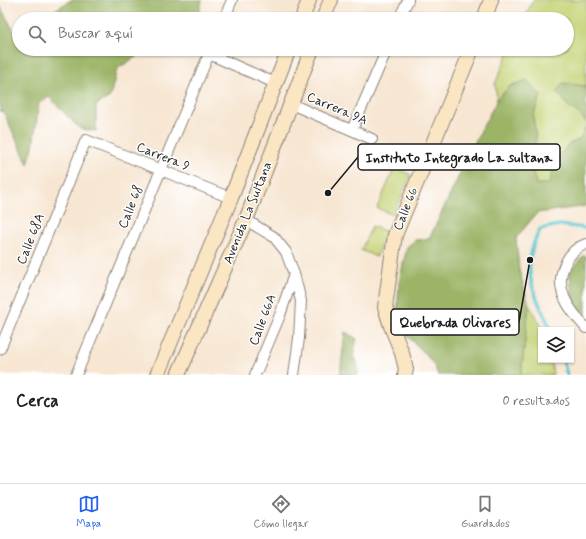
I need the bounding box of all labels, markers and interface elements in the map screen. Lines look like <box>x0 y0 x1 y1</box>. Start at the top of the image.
search box <box>12 12 574 56</box>
icon: search <box>26 23 48 45</box>
text: Buscar aquí <box>58 24 133 44</box>
street label: Carrera 9A <box>304 89 370 129</box>
street label: Carrera 9 <box>134 139 192 175</box>
callout: Instituto Integrado La sultana <box>358 144 560 170</box>
text: Instituto Integrado La sultana <box>366 149 553 169</box>
street label: Avenida La Sultana <box>220 159 276 267</box>
street label: Calle 68 <box>115 183 147 231</box>
street label: Calle 66 <box>390 185 422 233</box>
street label: Calle 68A <box>13 211 49 267</box>
street label: Calle 66A <box>245 292 281 348</box>
callout: Quebrada Olivares <box>391 309 519 335</box>
text: Quebrada Olivares <box>399 314 511 332</box>
map controls <box>538 327 574 363</box>
button: layers <box>538 327 574 363</box>
text: Cerca <box>16 390 59 412</box>
text: 0 resultados <box>502 393 570 410</box>
tab: Mapa <box>76 493 101 531</box>
tab: Cómo llegar <box>254 493 309 531</box>
tab: Guardados <box>461 493 510 531</box>

